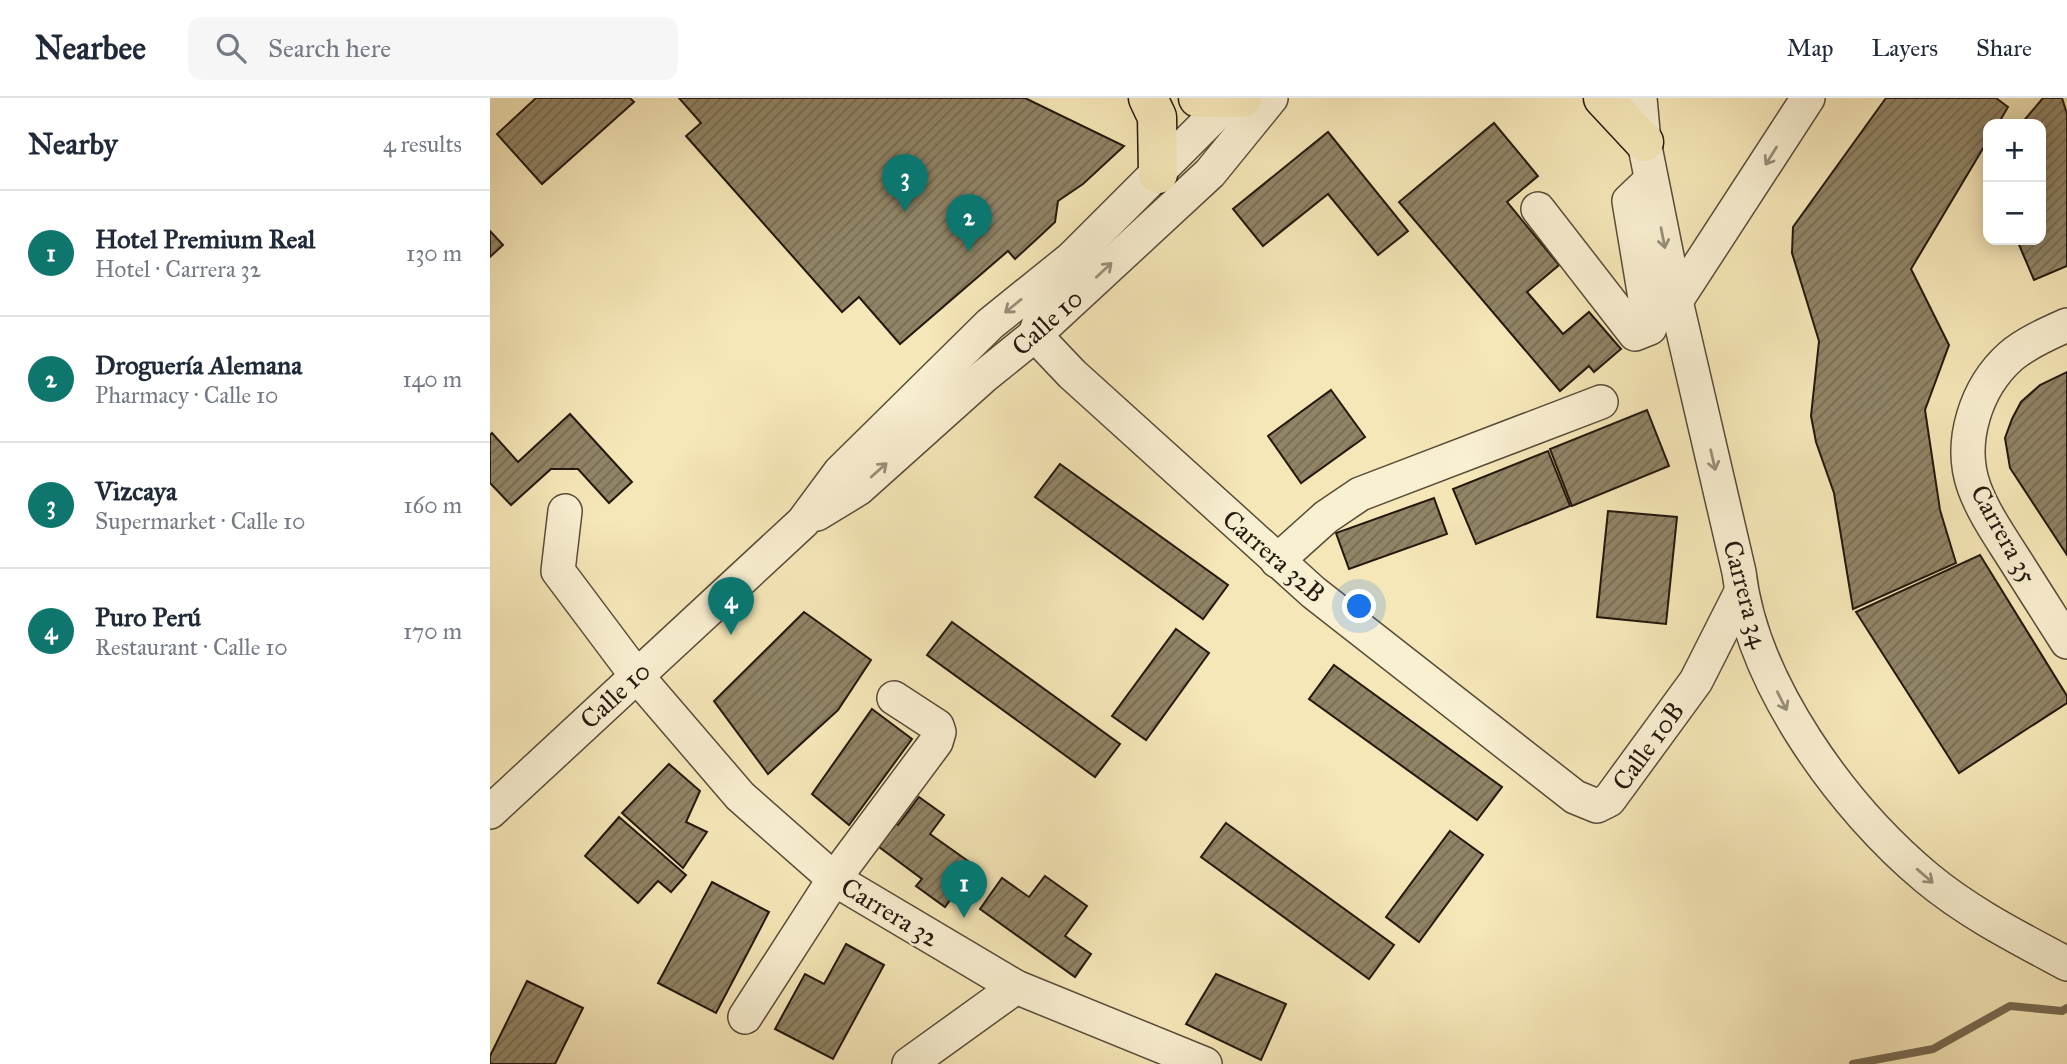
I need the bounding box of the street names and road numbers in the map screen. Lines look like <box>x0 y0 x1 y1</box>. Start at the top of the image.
street label: Calle 10 <box>1005 282 1089 362</box>
street label: Carrera 35 <box>1964 479 2044 589</box>
street label: Carrera 32B <box>1216 503 1332 609</box>
street label: Carrera 34 <box>1716 537 1776 652</box>
street label: Calle 10 <box>573 655 657 735</box>
street label: Calle 10B <box>1605 695 1691 797</box>
street label: Carrera 32 <box>835 870 945 954</box>

